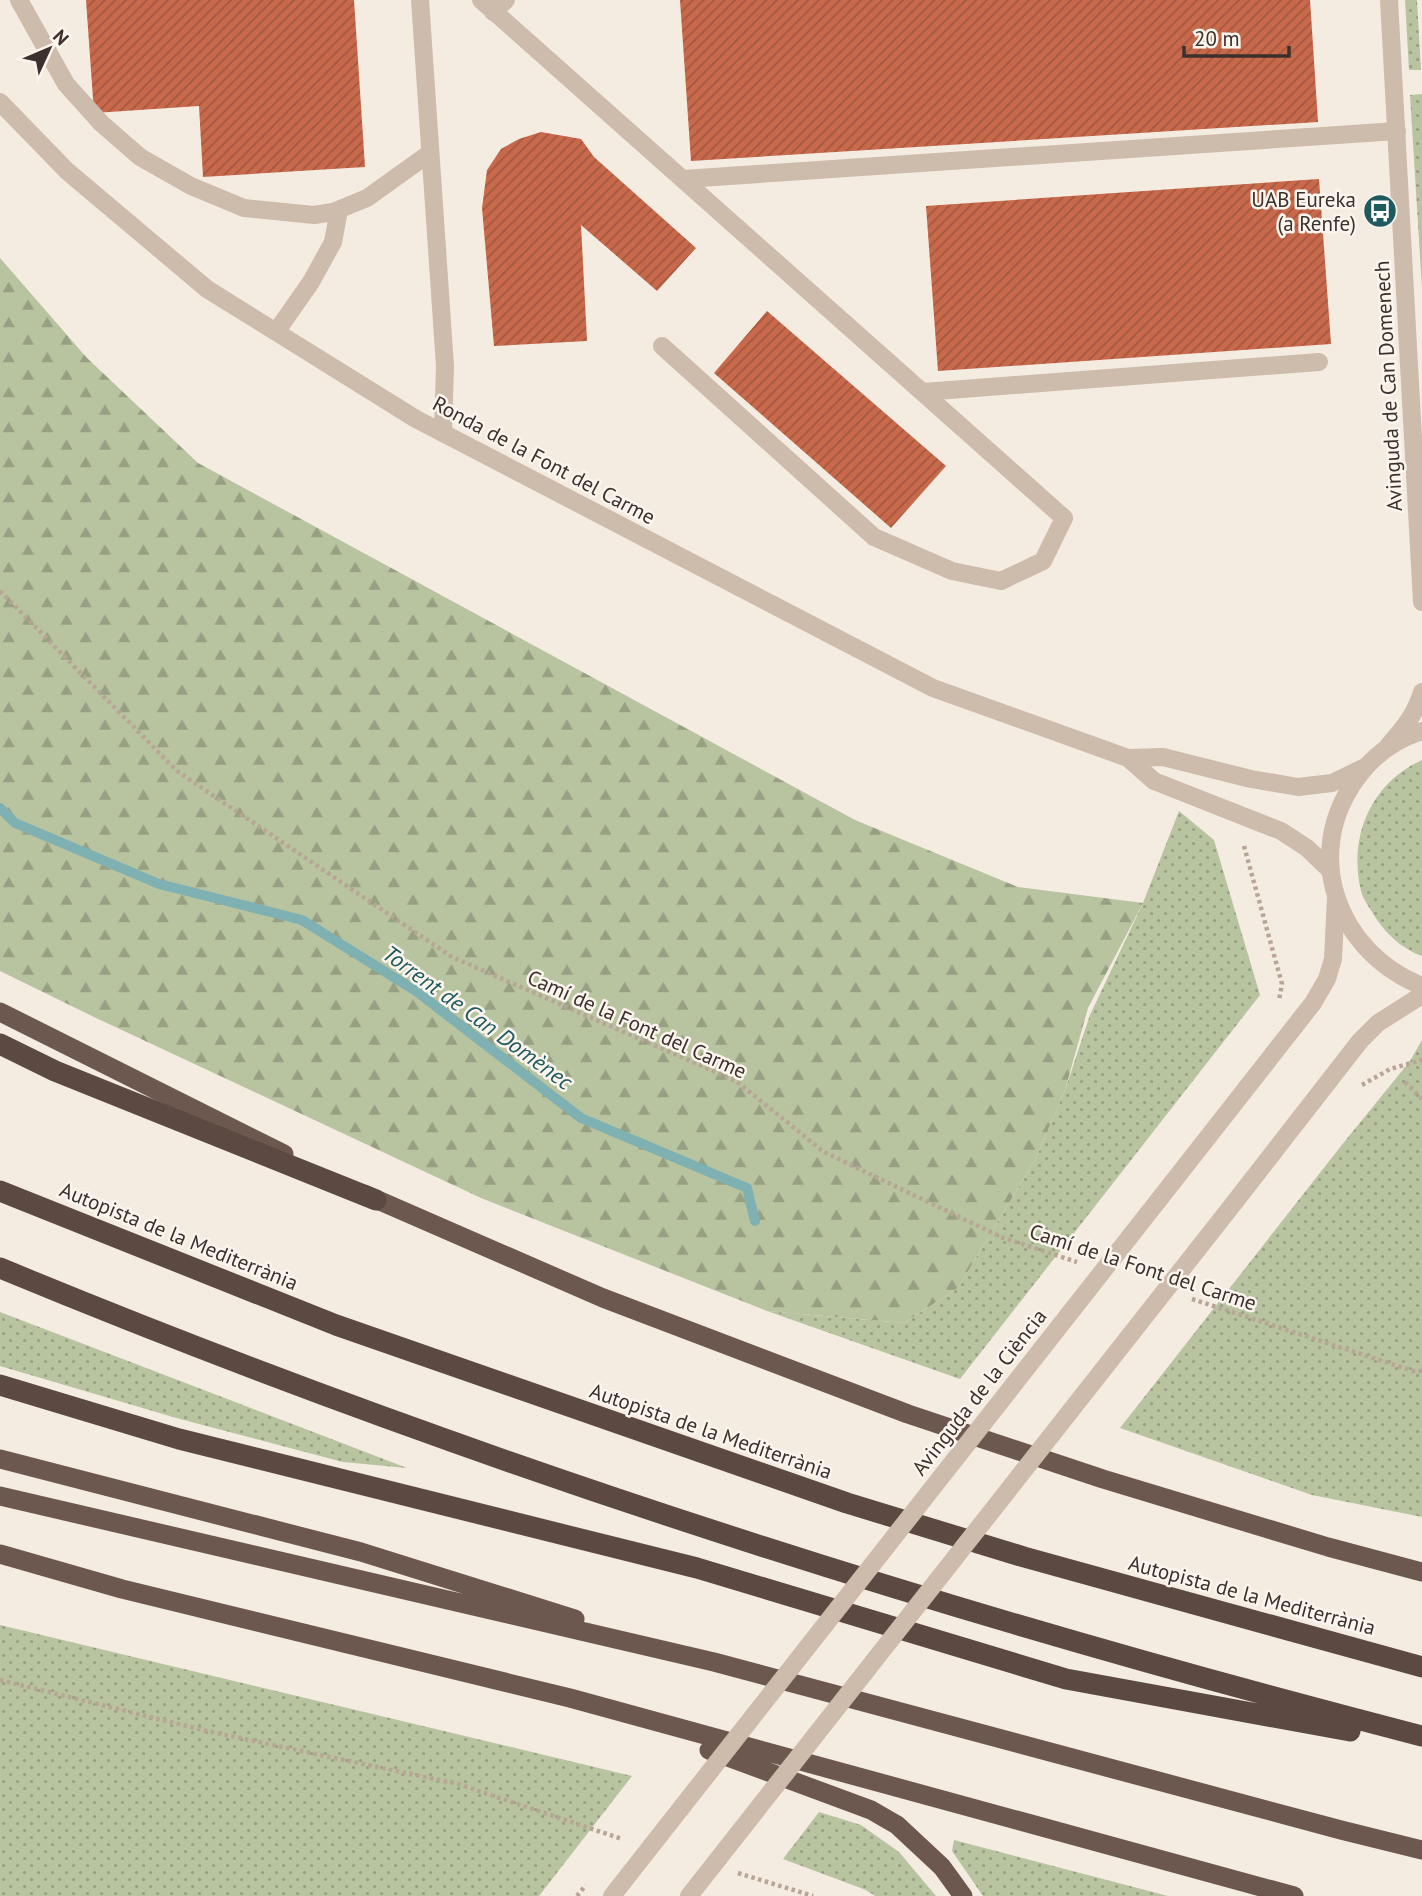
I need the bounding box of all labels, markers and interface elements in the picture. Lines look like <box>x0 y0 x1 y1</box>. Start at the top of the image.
north arrow <box>14 14 84 84</box>
scale bar <box>1184 14 1289 58</box>
text: N <box>48 24 74 50</box>
text: 20 m <box>1194 25 1240 52</box>
place label: UAB Eureka (a Renfe) <box>1251 186 1356 237</box>
bus stop icon: UAB Eureka (a Renfe) <box>1361 192 1399 230</box>
street label: Avinguda de Can Domenech <box>1368 260 1408 512</box>
street label: Ronda de la Font del Carme <box>428 390 660 530</box>
water label: Torrent de Can Domènec <box>377 938 579 1096</box>
street label: Camí de la Font del Carme <box>523 963 751 1085</box>
street label: Autopista de la Mediterrània <box>56 1176 302 1296</box>
street label: Camí de la Font del Carme <box>1026 1218 1260 1316</box>
street label: Avinguda de la Ciència <box>906 1303 1052 1481</box>
street label: Autopista de la Mediterrània <box>586 1377 836 1485</box>
street label: Autopista de la Mediterrània <box>1126 1549 1378 1641</box>

